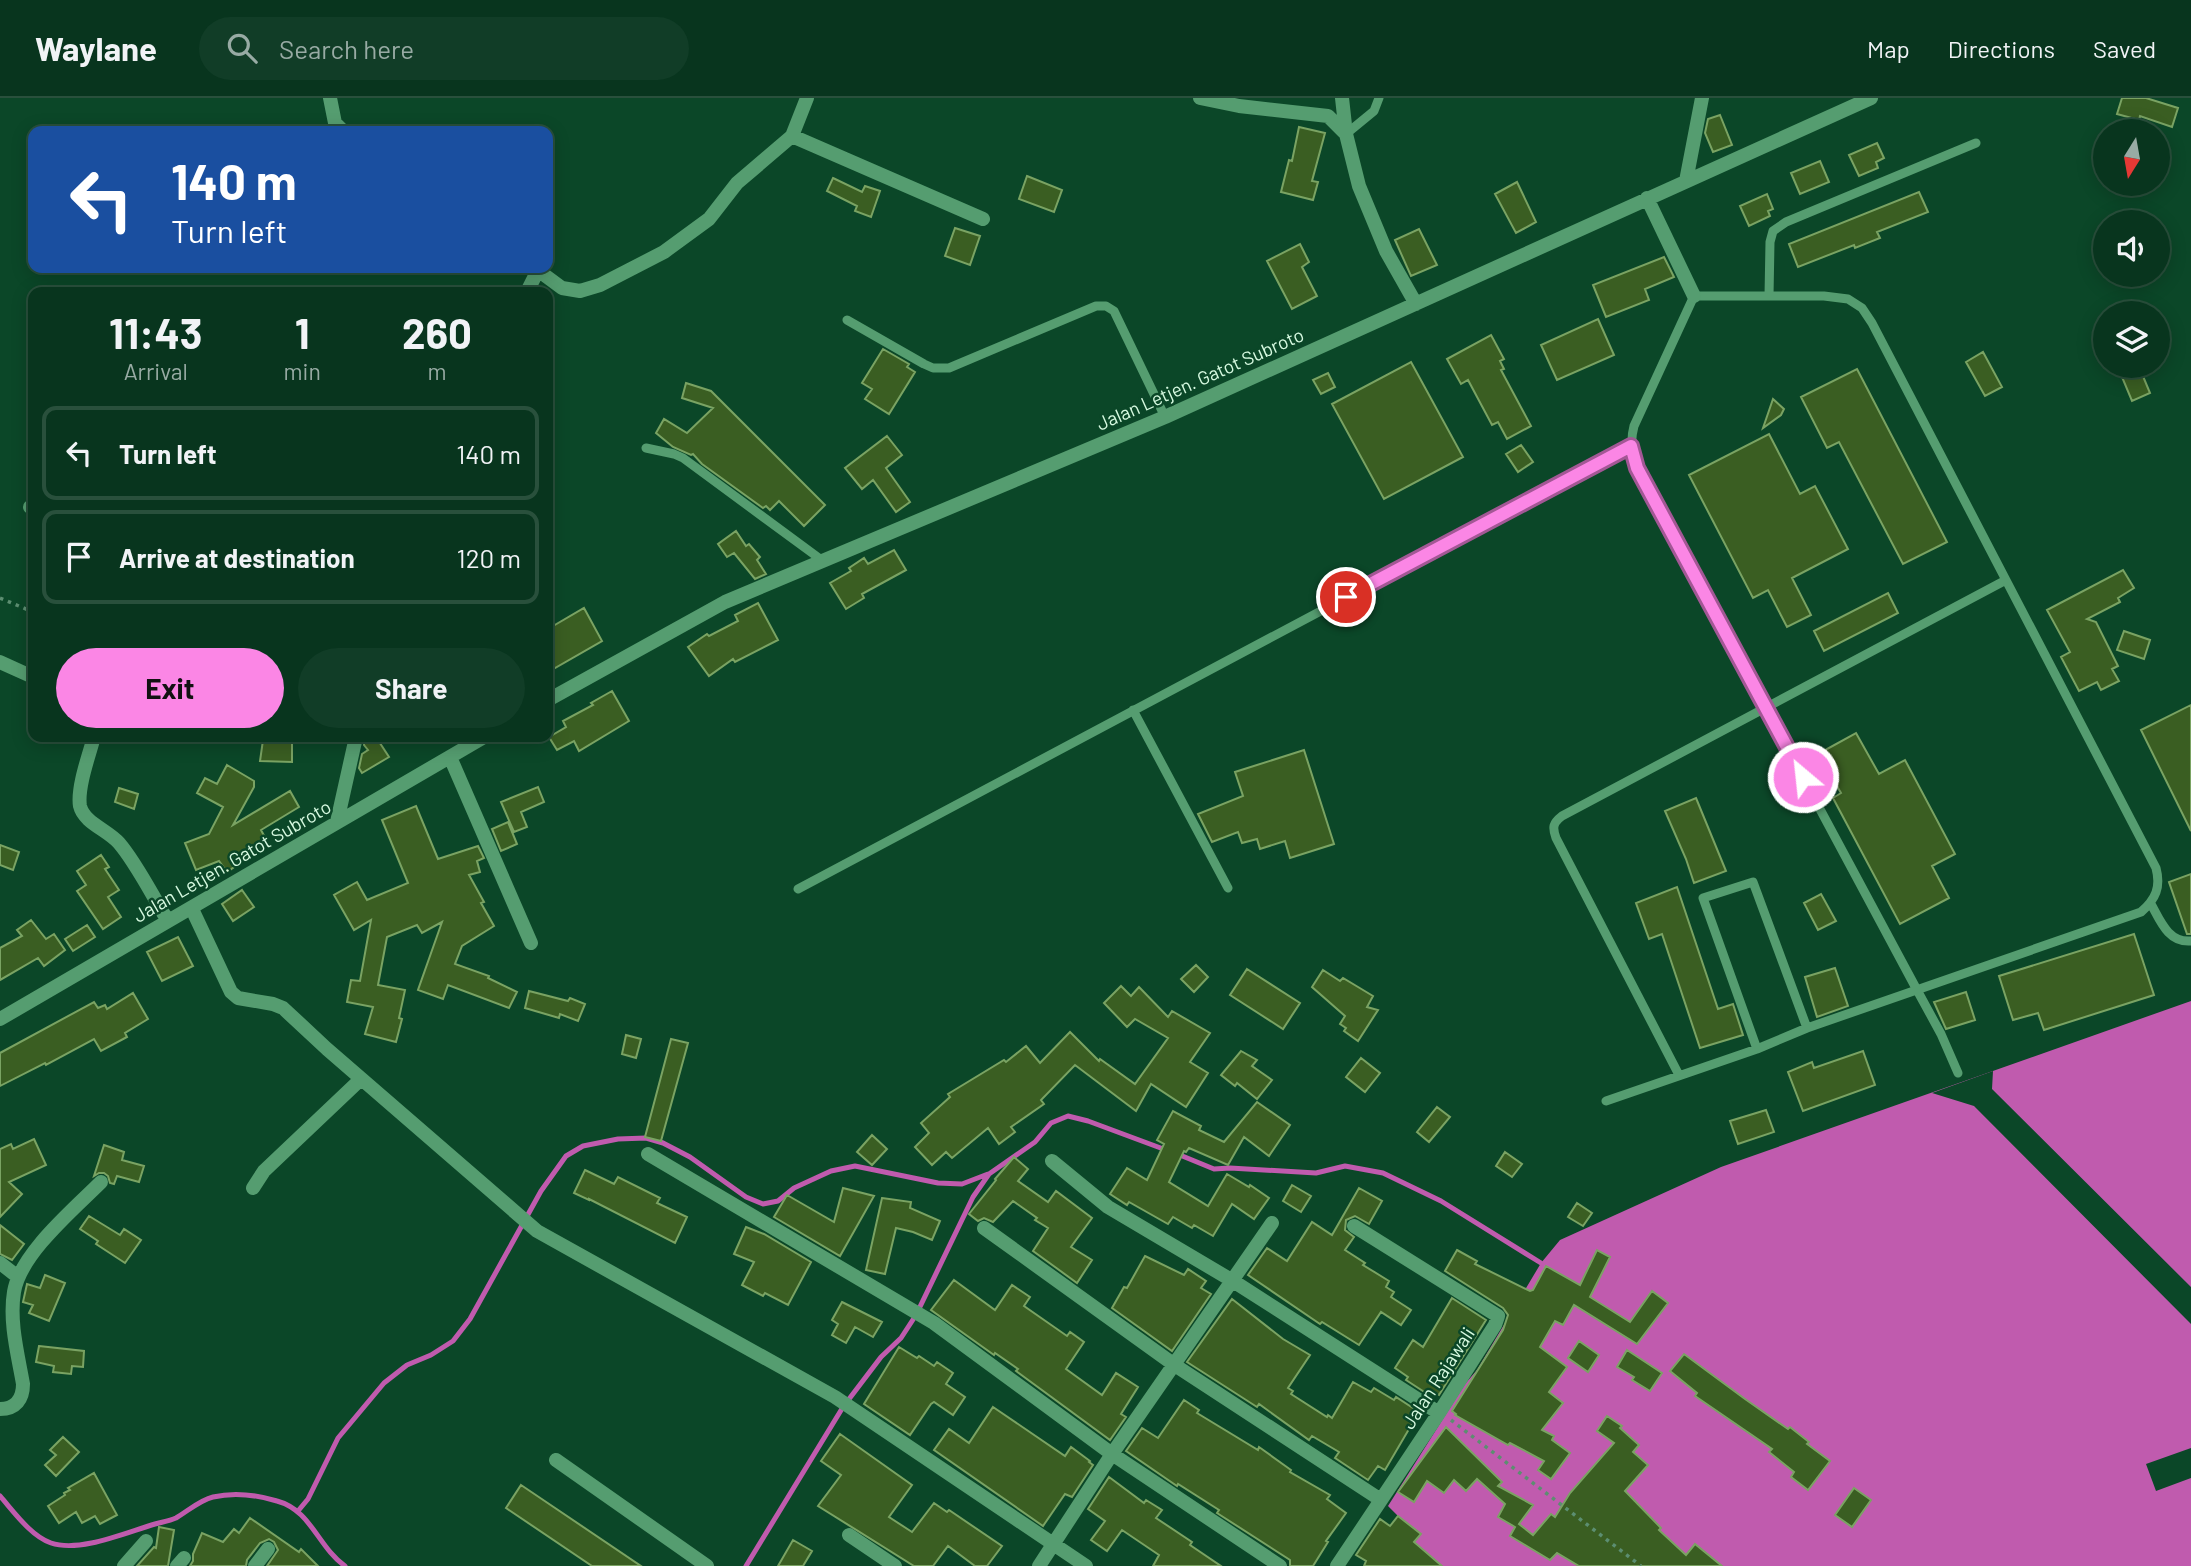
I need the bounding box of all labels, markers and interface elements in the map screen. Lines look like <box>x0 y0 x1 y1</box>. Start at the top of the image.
search box <box>199 17 689 80</box>
text: Waylane <box>35 28 157 68</box>
icon: search <box>223 29 261 67</box>
text: Search here <box>279 33 414 64</box>
text: Map <box>1867 34 1910 63</box>
text: Directions <box>1948 34 2055 63</box>
text: Saved <box>2093 34 2156 63</box>
north arrow <box>2093 119 2170 196</box>
map controls <box>2093 119 2170 378</box>
text: 140 m <box>171 151 297 210</box>
icon: left <box>56 154 147 245</box>
button: sound <box>2093 210 2170 287</box>
text: Turn left <box>171 211 288 249</box>
button: layers <box>2093 301 2170 378</box>
text: 11:43 <box>109 307 202 357</box>
text: 1 <box>295 307 310 357</box>
text: 260 <box>402 307 472 357</box>
street label: Jalan Letjen. Gatot Subroto <box>1093 322 1307 435</box>
text: Arrival <box>124 357 188 385</box>
text: min <box>284 357 321 385</box>
text: m <box>427 357 446 385</box>
icon: left <box>60 434 98 472</box>
text: Turn left <box>119 438 217 469</box>
text: 140 m <box>456 438 521 469</box>
icon: arrive <box>60 538 98 576</box>
text: Arrive at destination <box>119 542 355 573</box>
text: 120 m <box>457 542 521 573</box>
pin <box>1316 567 1376 627</box>
icon: arrive <box>1327 578 1365 616</box>
button: Exit <box>56 648 284 728</box>
button: Share <box>298 648 525 728</box>
position arrow <box>1766 740 1840 814</box>
street label: Jalan Letjen. Gatot Subroto <box>129 794 335 927</box>
street label: Jalan Rajawali <box>1396 1322 1479 1433</box>

